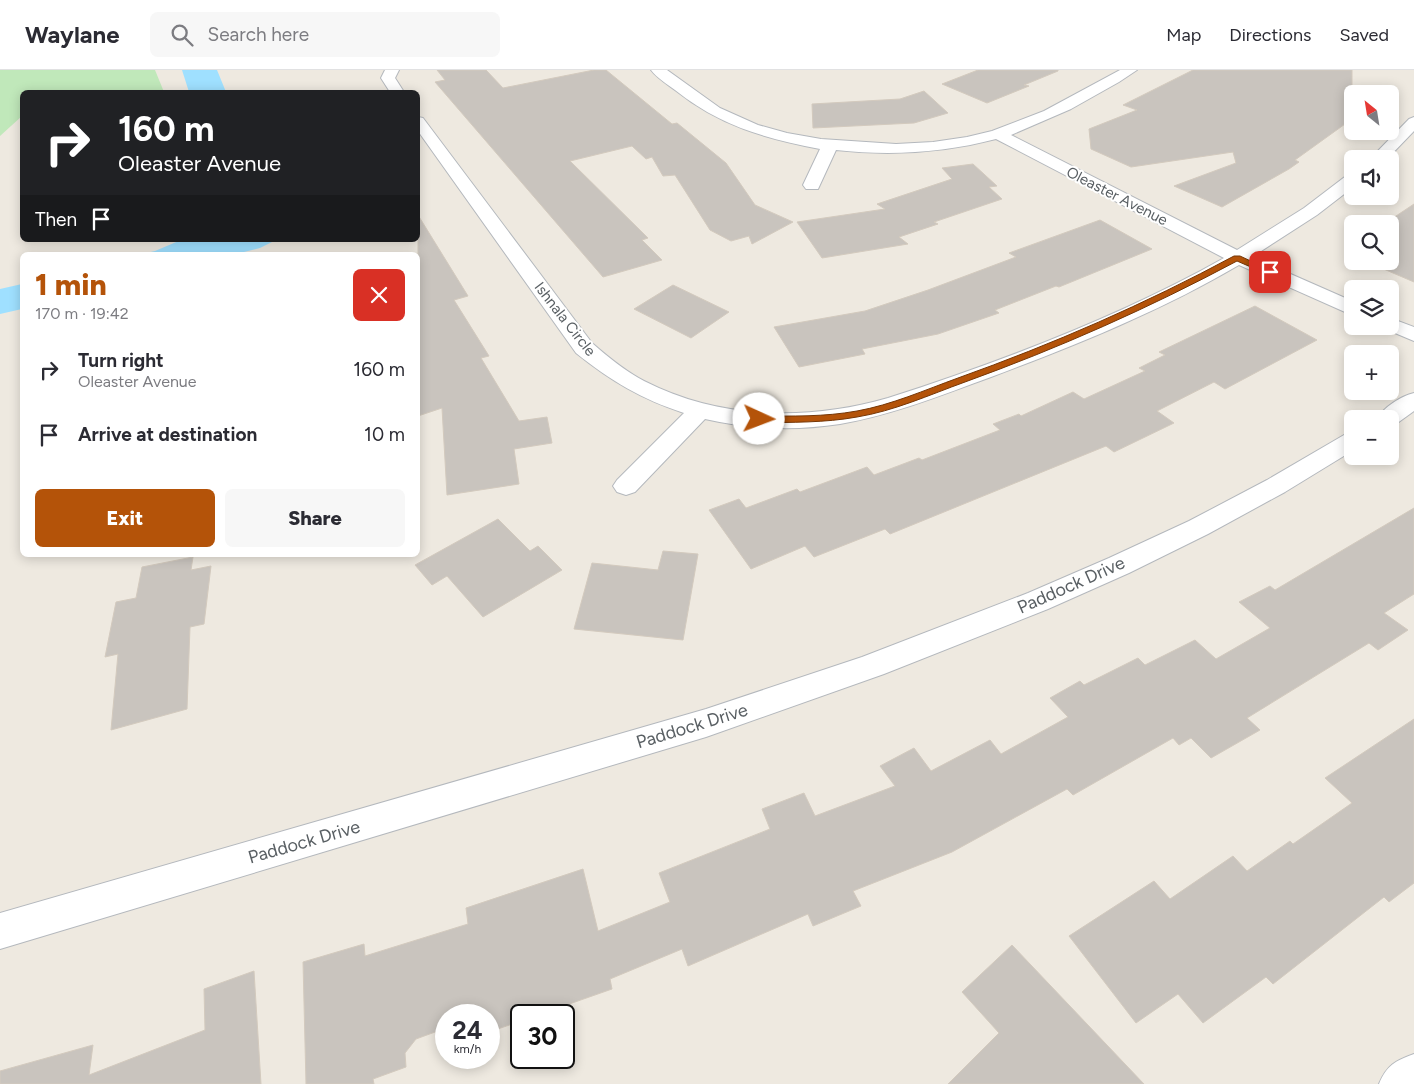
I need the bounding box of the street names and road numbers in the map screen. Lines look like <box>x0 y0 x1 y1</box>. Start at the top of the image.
street label: Oleaster Avenue <box>1063 163 1171 229</box>
street label: Ishnala Circle <box>530 278 600 360</box>
street label: Paddock Drive <box>1014 551 1128 619</box>
street label: Paddock Drive <box>634 699 751 753</box>
street label: Paddock Drive <box>245 815 363 868</box>

